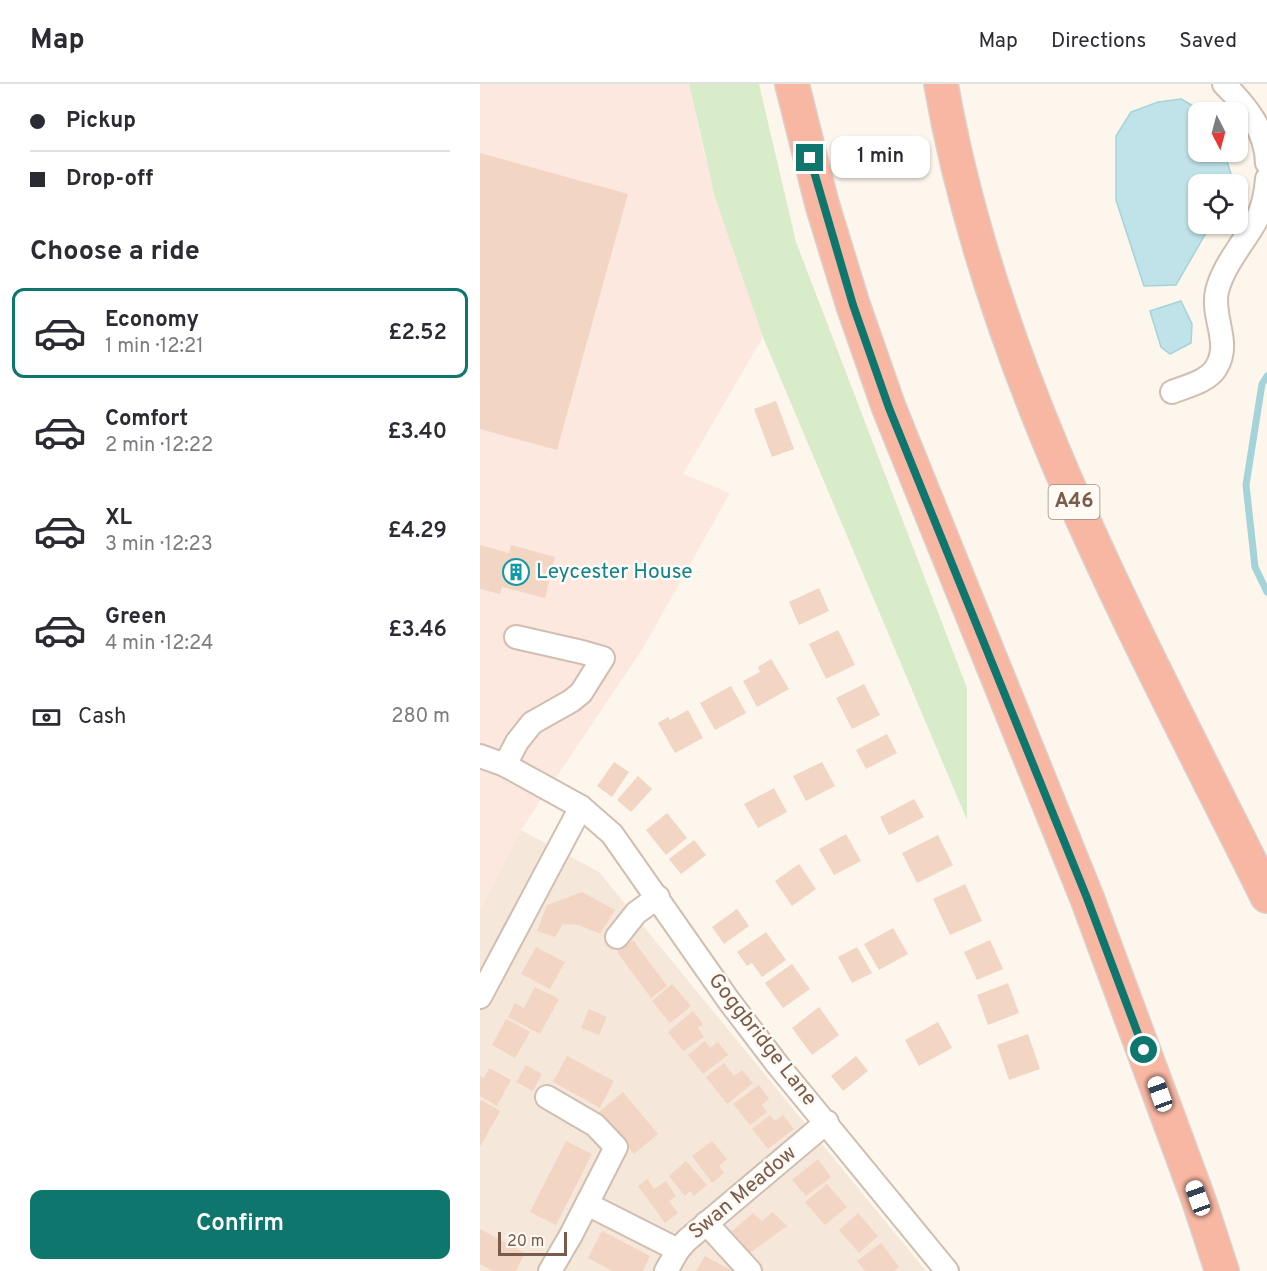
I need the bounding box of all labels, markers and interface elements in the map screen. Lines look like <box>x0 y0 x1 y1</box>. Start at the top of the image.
text: Map <box>30 23 85 59</box>
text: Map <box>978 28 1018 55</box>
text: Directions <box>1051 28 1146 55</box>
text: Saved <box>1179 28 1237 55</box>
north arrow <box>1188 102 1248 162</box>
map controls <box>1188 102 1248 234</box>
text: Pickup <box>66 108 136 135</box>
callout: 1 min <box>831 137 930 179</box>
route end <box>796 144 823 171</box>
text: 1 min <box>857 144 904 170</box>
text: Drop-off <box>66 166 153 193</box>
button: locate <box>1188 174 1248 234</box>
text: Choose a ride <box>30 235 200 269</box>
icon: car <box>33 306 87 360</box>
text: Economy <box>105 307 199 334</box>
text: £2.52 <box>388 320 447 347</box>
text: 1 min · 12:21 <box>105 334 204 360</box>
icon: car <box>33 405 87 459</box>
text: Comfort <box>105 406 188 433</box>
text: £3.40 <box>387 419 447 446</box>
text: 2 min · 12:22 <box>105 433 213 459</box>
road number: A46 <box>1048 485 1100 519</box>
icon: car <box>33 504 87 558</box>
text: XL <box>105 505 132 532</box>
text: £4.29 <box>388 518 447 545</box>
text: 3 min · 12:23 <box>105 532 213 558</box>
building icon: Leycester House <box>501 557 531 587</box>
place label: Leycester House <box>536 559 693 586</box>
icon: car <box>33 603 87 657</box>
text: Green <box>105 604 167 631</box>
text: £3.46 <box>388 617 447 644</box>
text: 4 min · 12:24 <box>105 631 213 657</box>
icon: cash <box>30 701 63 734</box>
text: Cash <box>78 704 127 731</box>
text: 280 m <box>391 704 450 730</box>
street label: Goggbridge Lane <box>702 968 822 1112</box>
route start <box>1130 1036 1157 1063</box>
car <box>1145 1074 1175 1114</box>
street label: Swan Meadow <box>684 1140 802 1246</box>
car <box>1183 1178 1213 1218</box>
button: Confirm <box>30 1190 450 1259</box>
scale bar <box>498 1229 567 1256</box>
text: 20 m <box>507 1232 544 1252</box>

